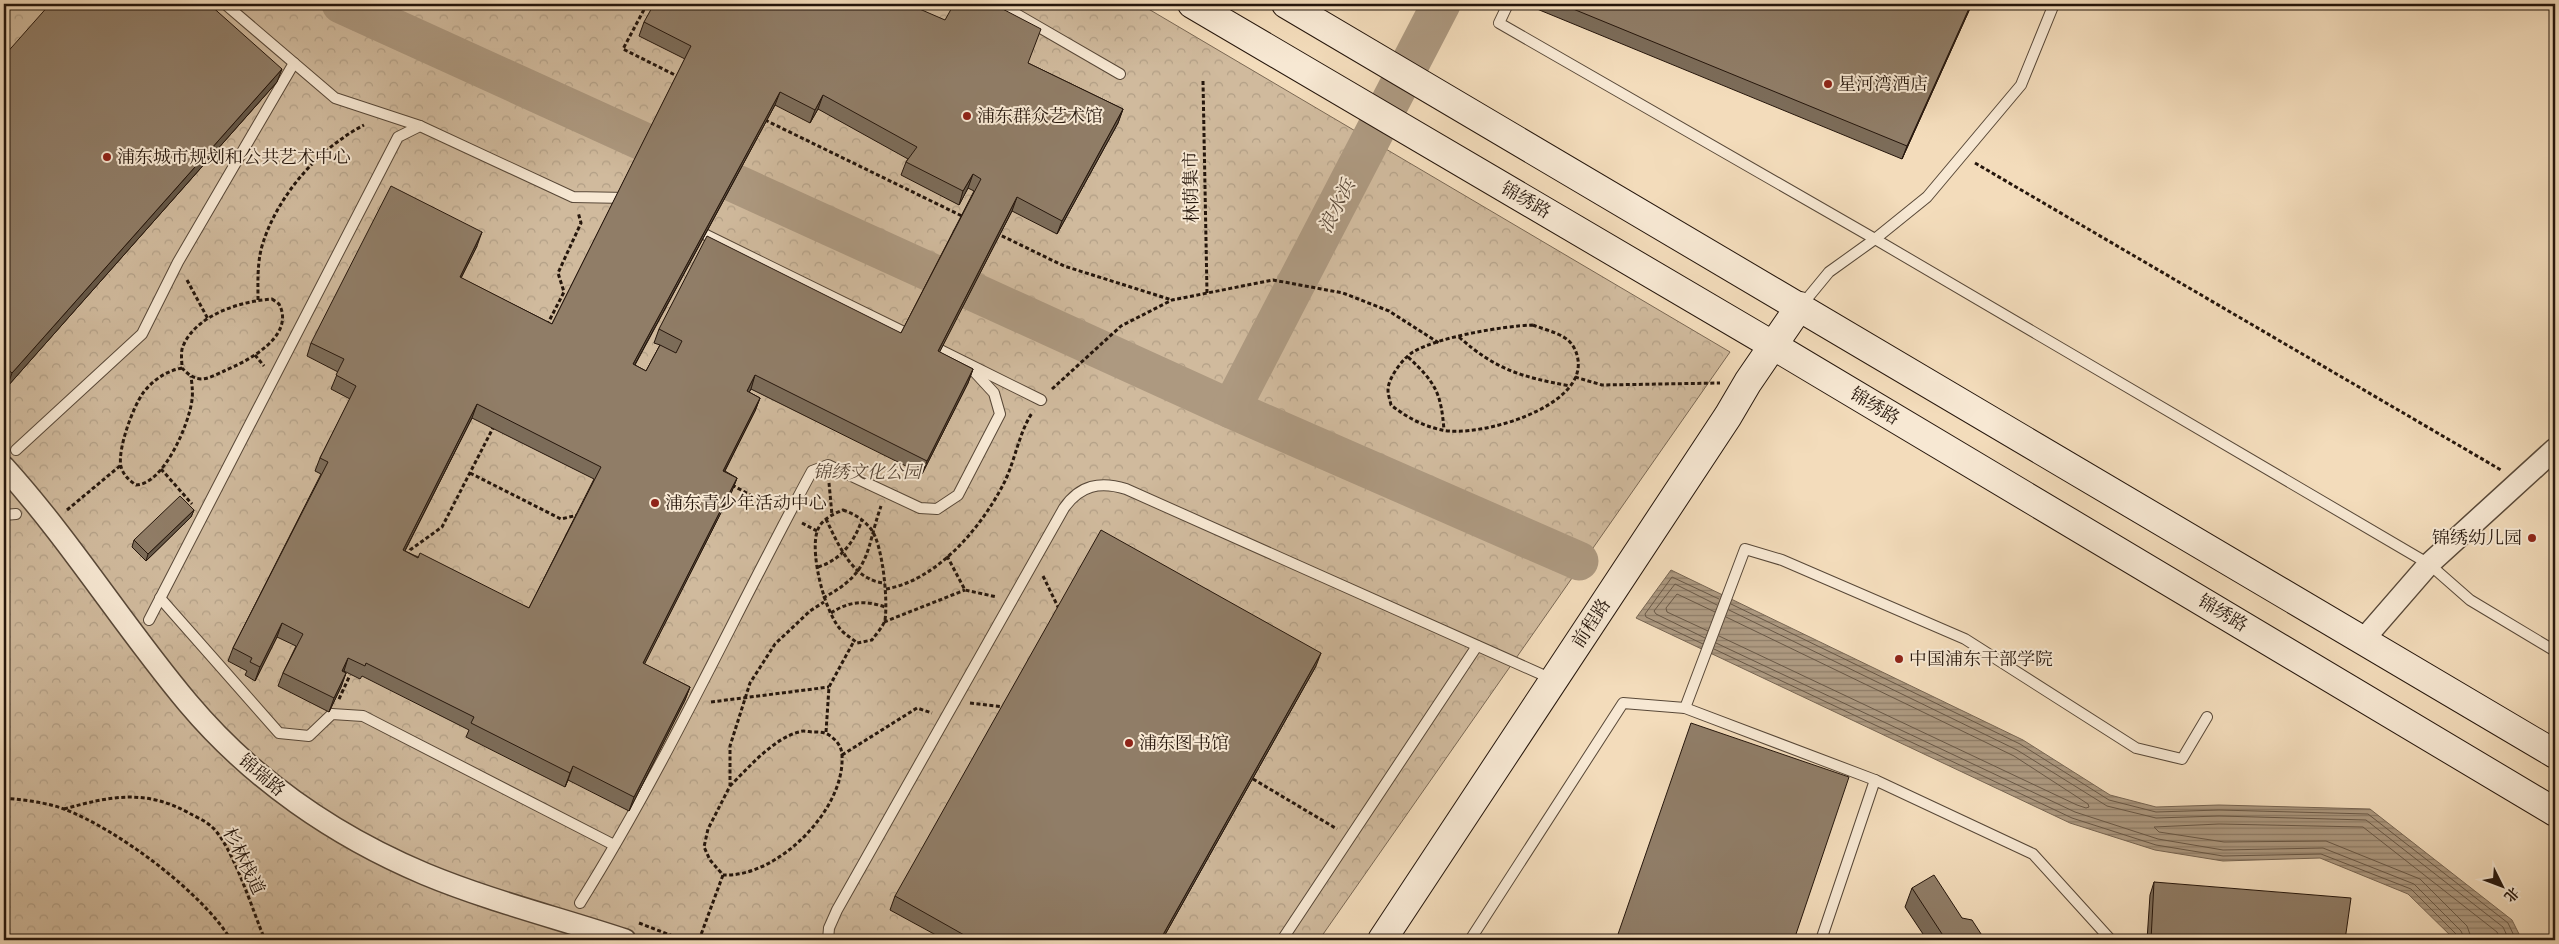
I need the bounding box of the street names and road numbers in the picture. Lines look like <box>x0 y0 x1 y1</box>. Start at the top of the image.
street label: 林荫集市 <box>1178 151 1203 223</box>
street label: 锦绣路 <box>1497 176 1555 223</box>
street label: 锦绣路 <box>1846 382 1904 429</box>
street label: 锦绣路 <box>2194 589 2252 636</box>
street label: 前程路 <box>1566 594 1615 652</box>
street label: 锦瑞路 <box>234 748 290 801</box>
street label: 杉林栈道 <box>218 823 271 898</box>

